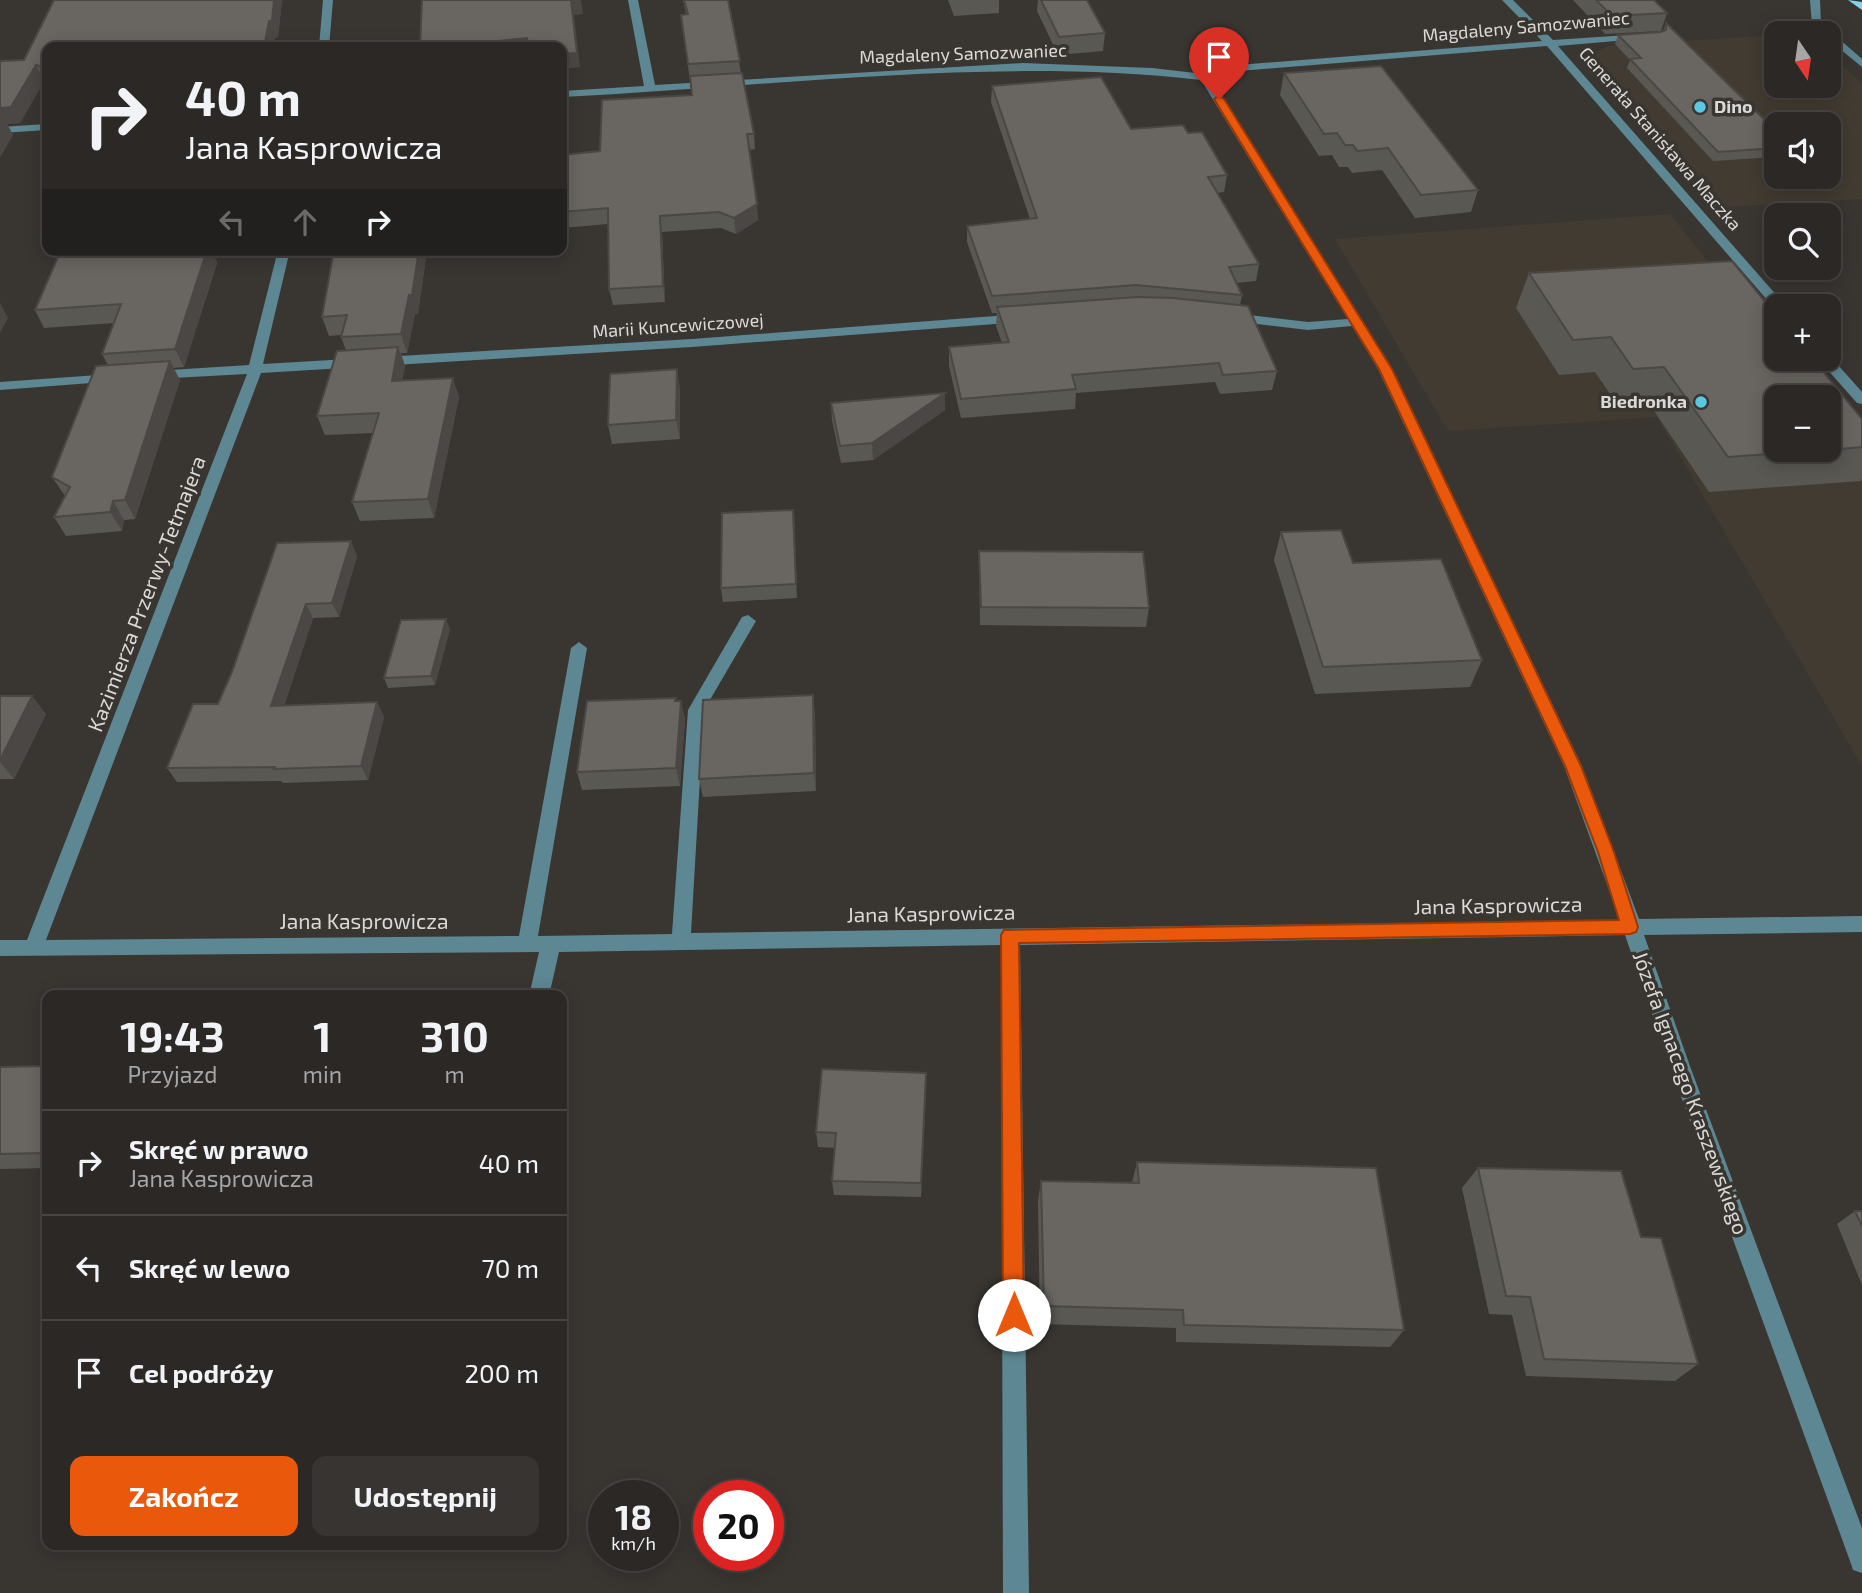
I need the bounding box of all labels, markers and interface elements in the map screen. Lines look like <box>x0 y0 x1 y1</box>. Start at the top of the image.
street label: Magdaleny Samozwaniec <box>1422 6 1630 46</box>
north arrow <box>1764 21 1841 98</box>
map controls <box>1764 21 1841 462</box>
pin <box>1189 27 1249 99</box>
street label: Magdaleny Samozwaniec <box>859 38 1067 68</box>
icon: arrive <box>1200 38 1238 76</box>
street label: Generała Stanisława Maczka <box>1575 42 1746 235</box>
text: 40 m <box>185 67 301 126</box>
icon: right <box>70 70 161 161</box>
place label: Dino <box>1714 95 1753 117</box>
marker: Dino <box>1692 99 1708 115</box>
button: sound <box>1764 112 1841 189</box>
text: Jana Kasprowicza <box>185 127 442 165</box>
icon: left <box>213 203 251 241</box>
icon: ahead <box>286 203 324 241</box>
icon: right <box>359 203 397 241</box>
button: search <box>1764 203 1841 280</box>
button: + <box>1764 294 1841 371</box>
street label: Marii Kuncewiczowej <box>591 308 764 342</box>
button: − <box>1764 385 1841 462</box>
place label: Biedronka <box>1600 390 1687 412</box>
marker: Biedronka <box>1693 394 1709 410</box>
street label: Kazimierza Przerwy-Tetmajera <box>81 452 211 735</box>
street label: Jana Kasprowicza <box>1413 891 1583 918</box>
street label: Jana Kasprowicza <box>846 899 1016 926</box>
street label: Jana Kasprowicza <box>280 908 448 933</box>
street label: Józefa Ignacego Kraszewskiego <box>1628 948 1754 1237</box>
text: 19:43 <box>120 1010 225 1060</box>
text: 1 <box>313 1010 331 1060</box>
text: 310 <box>420 1010 489 1060</box>
text: Przyjazd <box>127 1060 217 1088</box>
text: min <box>303 1060 342 1088</box>
text: m <box>444 1060 465 1088</box>
text: Skręć w prawo <box>129 1133 309 1164</box>
icon: right <box>70 1144 108 1182</box>
text: 40 m <box>479 1147 539 1178</box>
text: Jana Kasprowicza <box>129 1164 314 1192</box>
icon: left <box>70 1249 108 1287</box>
text: Skręć w lewo <box>129 1252 290 1283</box>
text: 70 m <box>481 1252 539 1283</box>
position arrow <box>977 1278 1051 1352</box>
icon: arrive <box>70 1354 108 1392</box>
text: Cel podróży <box>129 1357 274 1388</box>
text: 200 m <box>464 1357 539 1388</box>
button: Zakończ <box>70 1456 298 1536</box>
button: Udostępnij <box>312 1456 539 1536</box>
speed limit sign: 20 <box>693 1480 784 1571</box>
text: 18 <box>615 1495 652 1537</box>
text: km/h <box>611 1532 656 1554</box>

